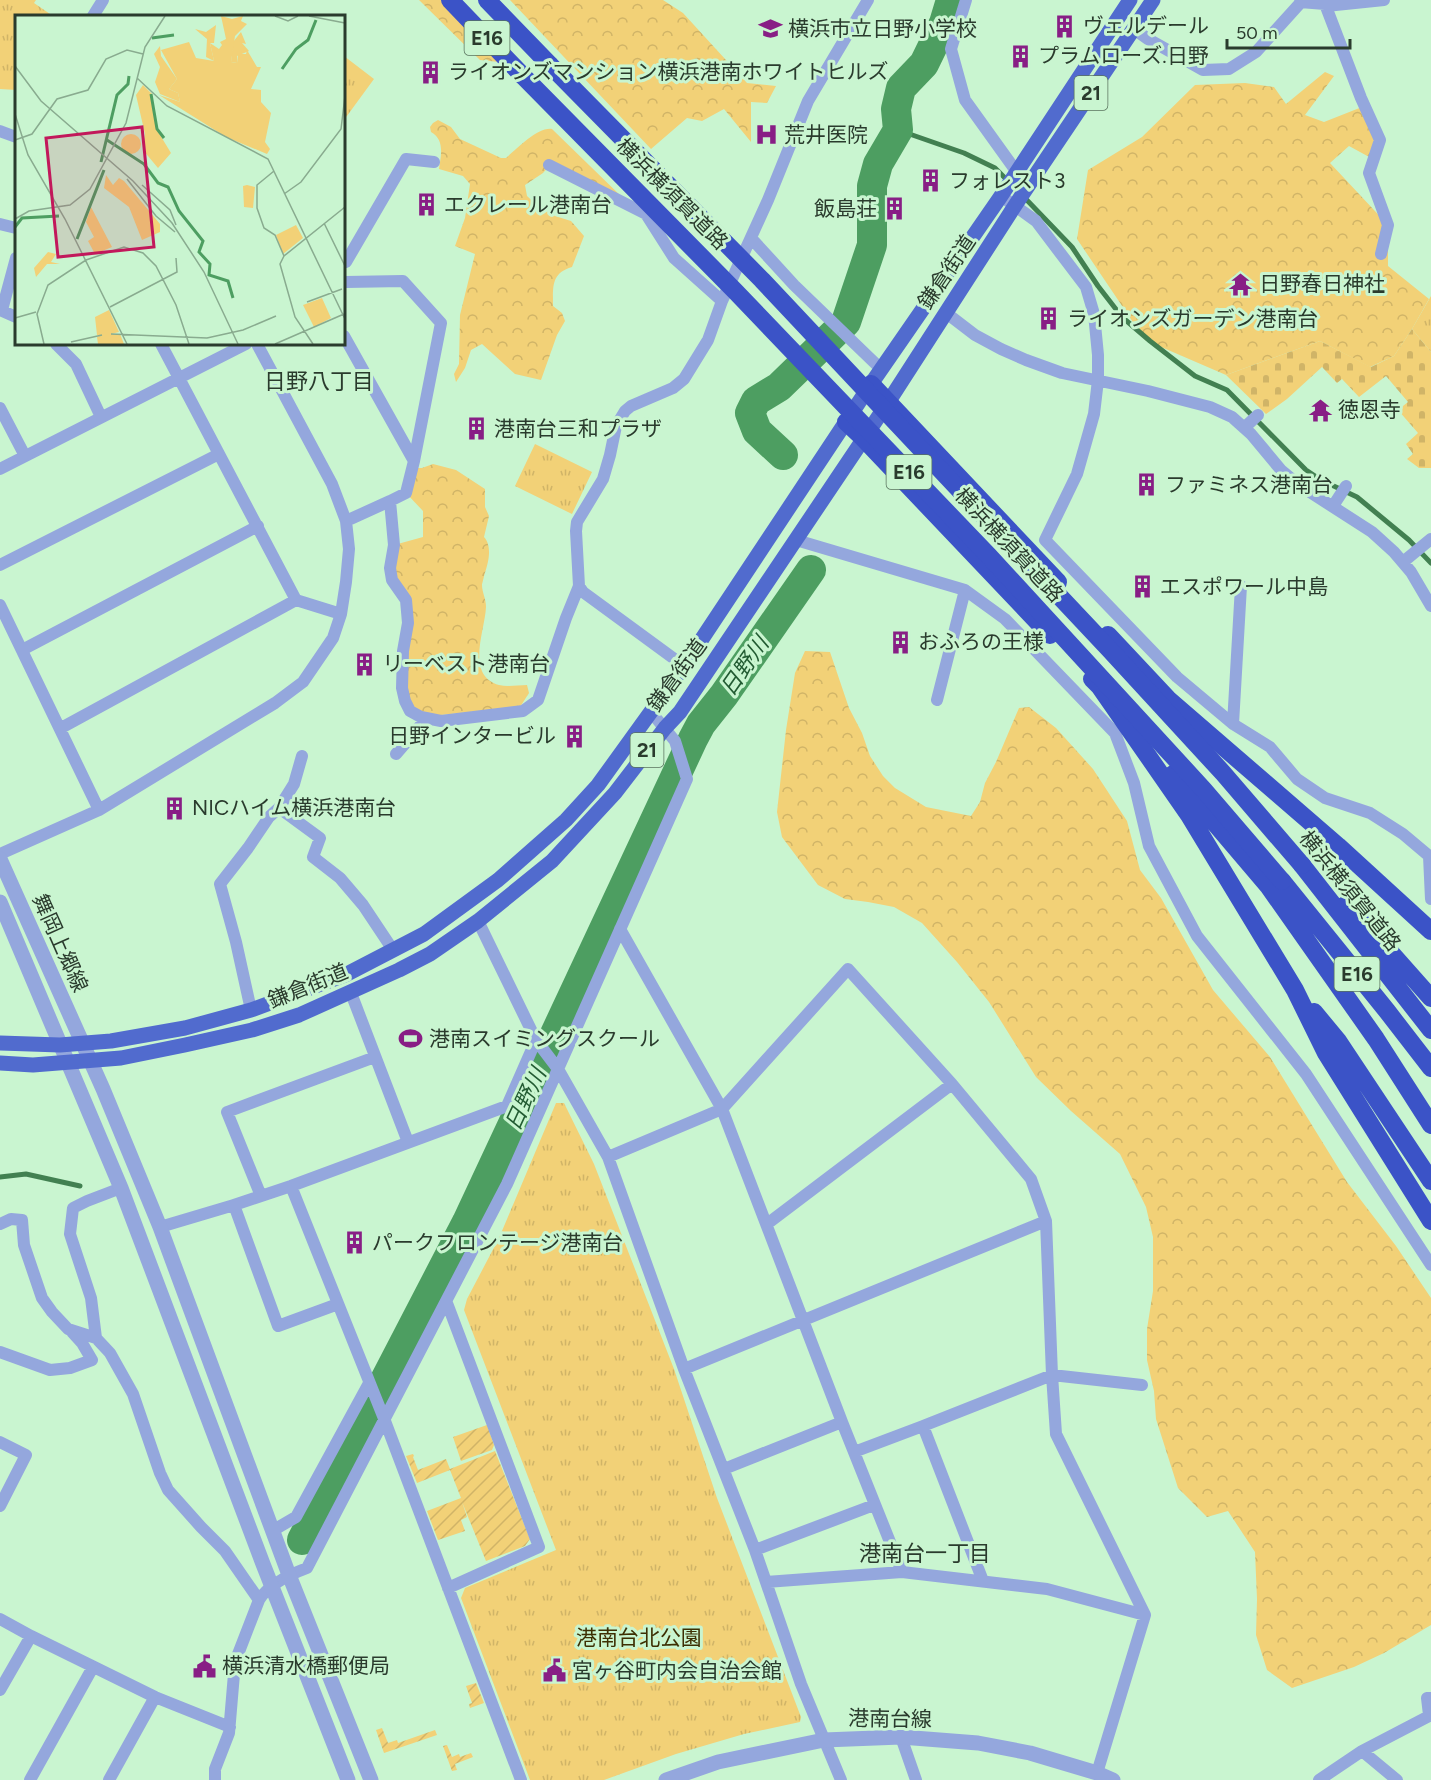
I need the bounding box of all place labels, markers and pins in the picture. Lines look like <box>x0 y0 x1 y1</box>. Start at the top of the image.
building icon: ヴェルデール <box>1052 13 1078 39</box>
place label: ヴェルデール <box>1083 13 1209 38</box>
school or university icon: 横浜市立日野小学校 <box>757 16 783 42</box>
place label: 横浜市立日野小学校 <box>788 16 977 41</box>
building icon: プラムローズ.日野 <box>1007 43 1033 69</box>
place label: プラムローズ.日野 <box>1038 43 1209 68</box>
building icon: ライオンズマンション横浜港南ホワイトヒルズ <box>417 59 443 85</box>
place label: ライオンズマンション横浜港南ホワイトヒルズ <box>448 59 889 84</box>
hospital icon: 荒井医院 <box>753 122 779 148</box>
place label: 荒井医院 <box>784 122 868 147</box>
building icon: フォレスト3 <box>918 168 944 194</box>
place label: フォレスト3 <box>949 168 1065 193</box>
building icon: エクレール港南台 <box>413 192 439 218</box>
place label: エクレール港南台 <box>444 192 612 217</box>
place label: 飯島荘 <box>814 196 877 221</box>
building icon: 飯島荘 <box>882 196 908 222</box>
temple icon: 日野春日神社 <box>1228 271 1254 297</box>
place label: 日野春日神社 <box>1259 271 1385 296</box>
building icon: ライオンズガーデン港南台 <box>1036 306 1062 332</box>
place label: ライオンズガーデン港南台 <box>1067 306 1319 331</box>
temple icon: 徳恩寺 <box>1307 397 1333 423</box>
place label: 徳恩寺 <box>1338 397 1401 422</box>
building icon: 港南台三和プラザ <box>463 416 489 442</box>
place label: 港南台三和プラザ <box>494 416 662 441</box>
building icon: ファミネス港南台 <box>1134 472 1160 498</box>
place label: ファミネス港南台 <box>1165 472 1333 497</box>
building icon: エスポワール中島 <box>1129 574 1155 600</box>
place label: エスポワール中島 <box>1160 574 1328 599</box>
building icon: おふろの王様 <box>887 629 913 655</box>
place label: おふろの王様 <box>918 629 1044 654</box>
building icon: リーベスト港南台 <box>351 651 377 677</box>
place label: リーベスト港南台 <box>382 651 550 676</box>
place label: 日野インタービル <box>388 723 556 748</box>
building icon: 日野インタービル <box>561 723 587 749</box>
building icon: NICハイム横浜港南台 <box>161 795 187 821</box>
place label: NICハイム横浜港南台 <box>192 795 396 820</box>
sports icon: 港南スイミングスクール <box>398 1026 424 1052</box>
place label: 港南スイミングスクール <box>429 1026 660 1051</box>
building icon: パークフロンテージ港南台 <box>341 1230 367 1256</box>
place label: パークフロンテージ港南台 <box>372 1230 624 1255</box>
public building icon: 横浜清水橋郵便局 <box>191 1653 217 1679</box>
place label: 横浜清水橋郵便局 <box>222 1653 390 1678</box>
public building icon: 宮ヶ谷町内会自治会館 <box>541 1658 567 1684</box>
place label: 宮ヶ谷町内会自治会館 <box>572 1658 782 1683</box>

